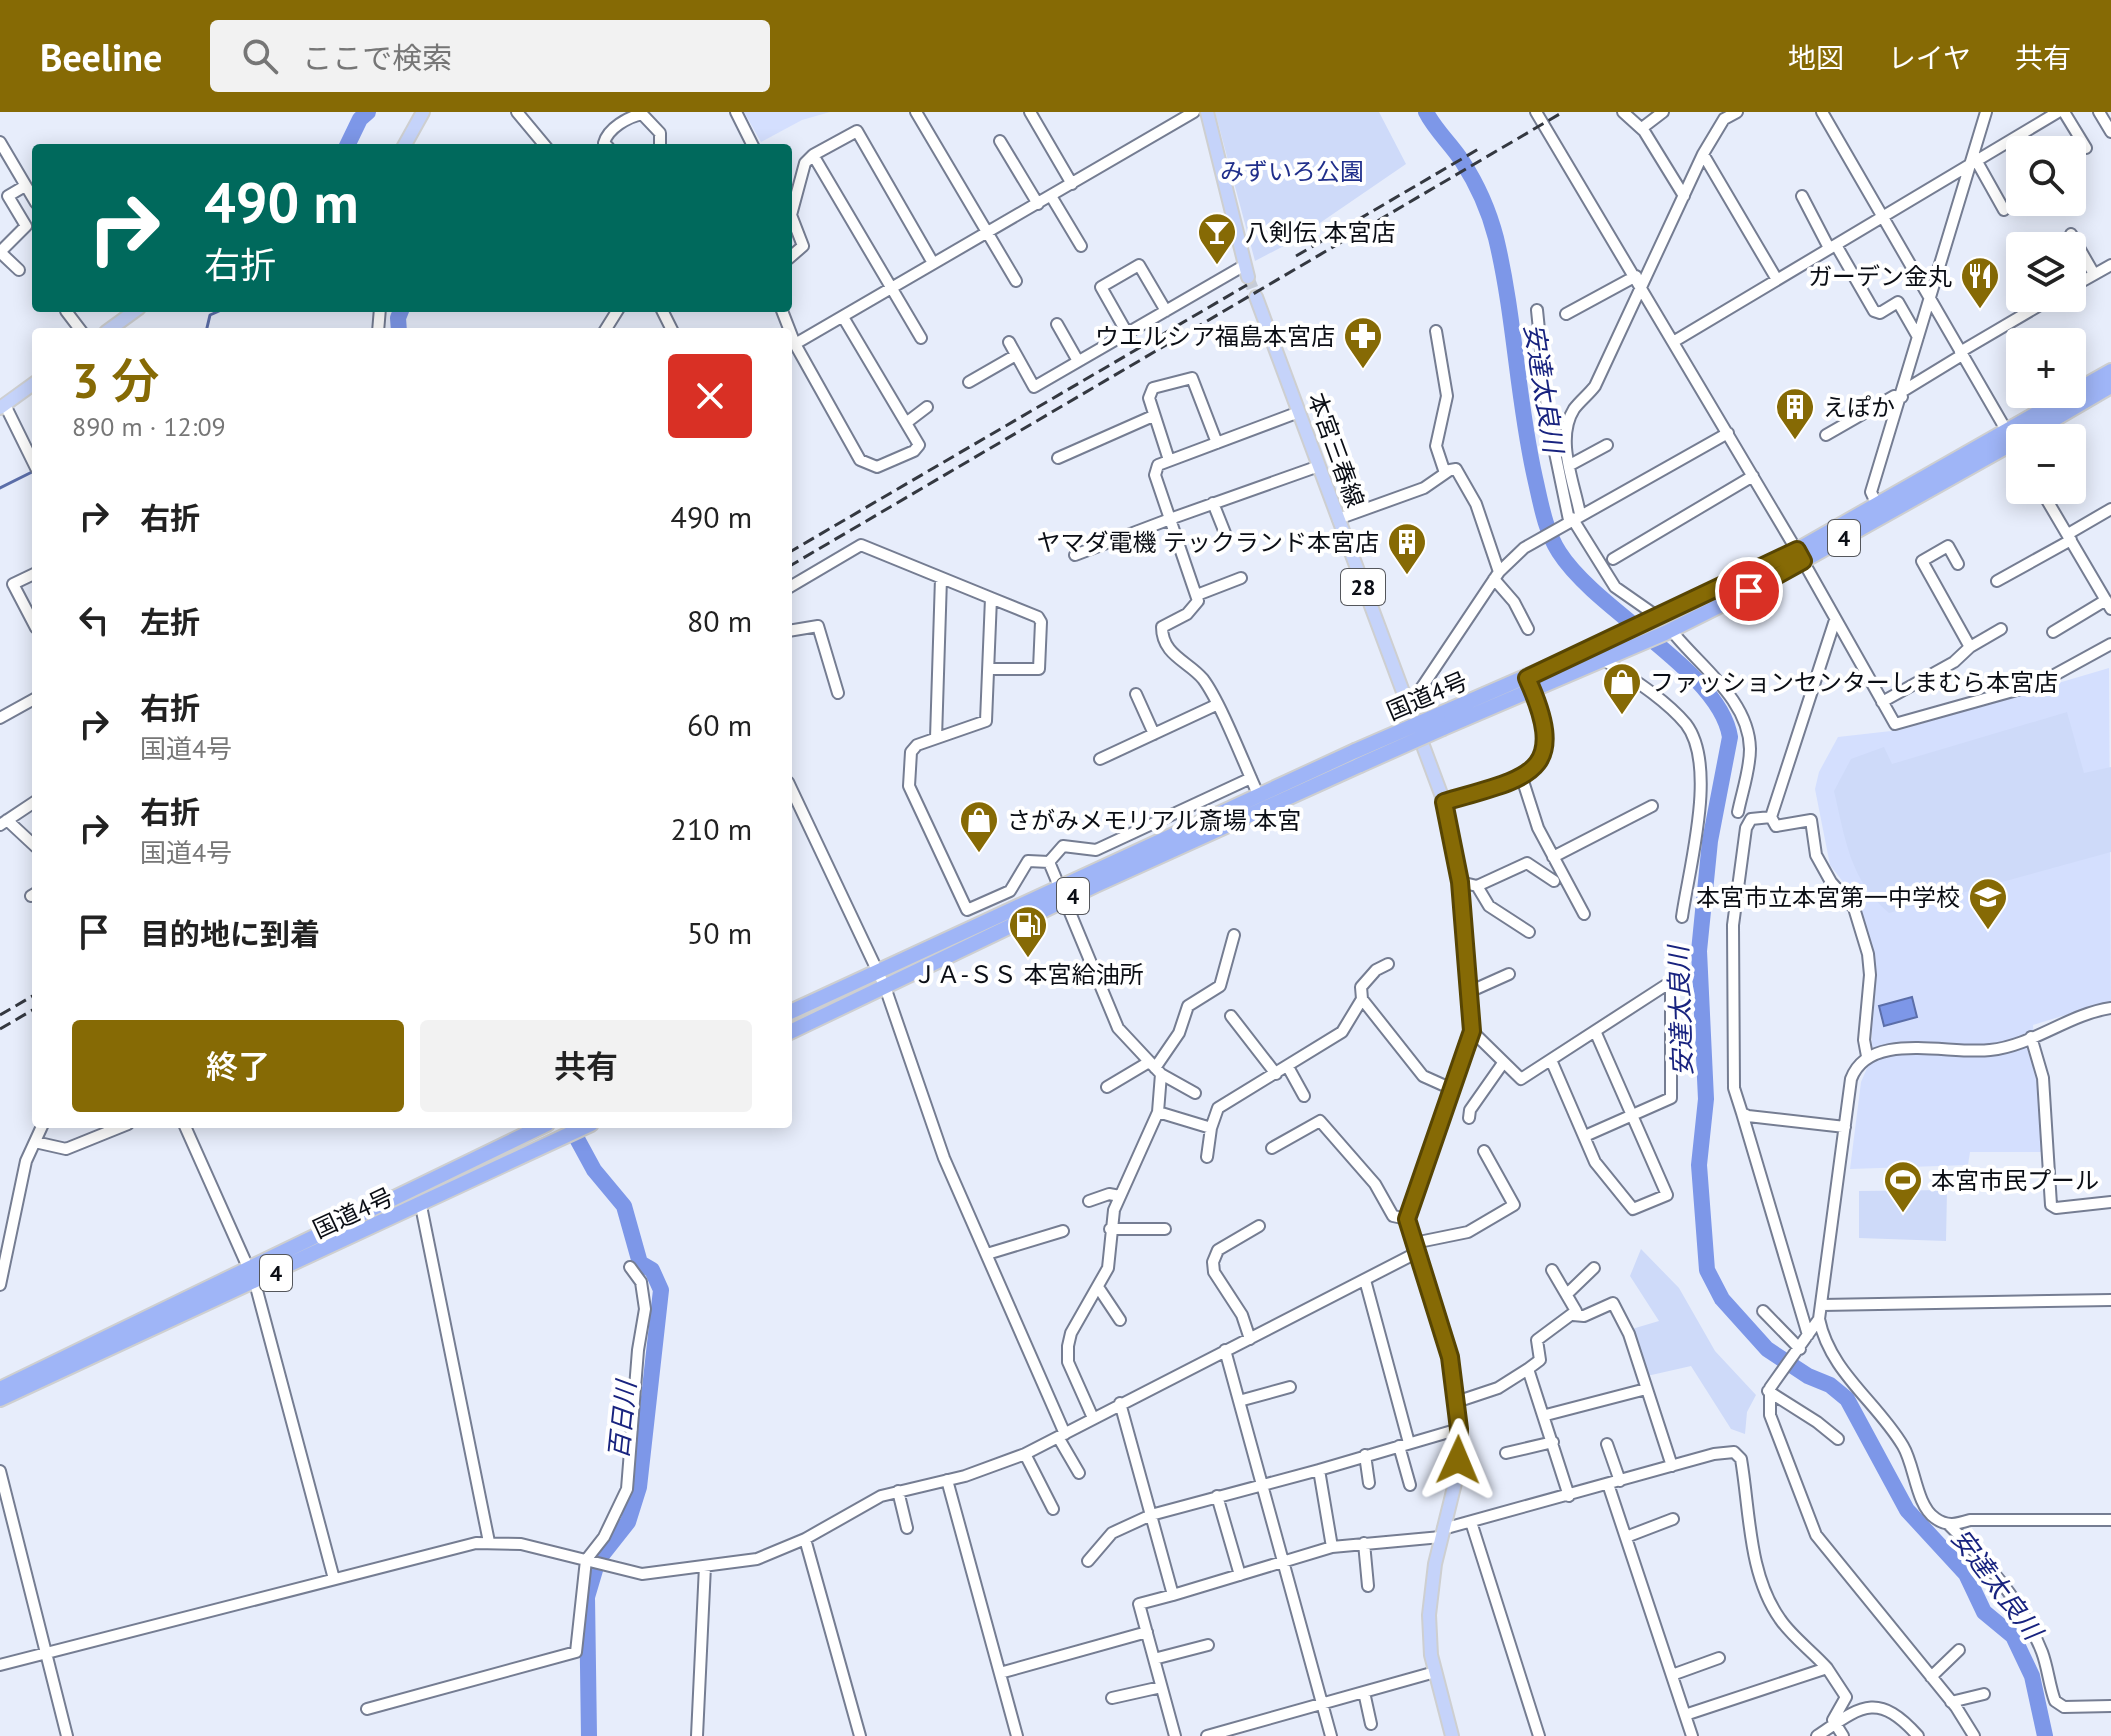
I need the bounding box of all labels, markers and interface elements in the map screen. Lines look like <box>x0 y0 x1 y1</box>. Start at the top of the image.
search box <box>210 20 770 92</box>
text: Beeline <box>40 32 162 81</box>
icon: search <box>238 34 282 78</box>
text: ここで検索 <box>302 38 452 77</box>
text: 地図 <box>1788 39 1844 76</box>
text: レイヤ <box>1888 39 1971 76</box>
text: 共有 <box>2015 39 2071 76</box>
map controls <box>2006 136 2086 504</box>
button: search <box>2006 136 2086 216</box>
park label: みずいろ公園 <box>1220 156 1364 187</box>
text: 490 m <box>204 166 359 238</box>
icon: right <box>72 176 176 280</box>
bar icon: 八剣伝 本宮店 <box>1196 211 1238 266</box>
place label: 八剣伝 本宮店 <box>1245 217 1395 248</box>
button: layers <box>2006 232 2086 312</box>
text: 右折 <box>204 241 276 288</box>
restaurant icon: ガーデン金丸 <box>1959 255 2001 310</box>
place label: ガーデン金丸 <box>1808 261 1952 292</box>
pharmacy icon: ウエルシア福島本宮店 <box>1342 315 1384 370</box>
place label: ウエルシア福島本宮店 <box>1095 321 1335 352</box>
water label: 安達太良川 <box>1518 321 1571 458</box>
button: + <box>2006 328 2086 408</box>
text: 3 分 <box>72 349 159 411</box>
button: close <box>668 354 752 438</box>
building icon: えぽか <box>1774 386 1816 441</box>
street label: 本宮三春線 <box>1301 388 1371 512</box>
place label: えぽか <box>1823 392 1895 423</box>
text: 890 m · 12:09 <box>72 410 226 443</box>
button: − <box>2006 424 2086 504</box>
icon: right <box>72 494 116 538</box>
text: 490 m <box>671 497 752 536</box>
text: 右折 <box>140 498 200 537</box>
road number: 4 <box>1828 520 1860 556</box>
building icon: ヤマダ電機 テックランド本宮店 <box>1386 521 1428 576</box>
place label: ヤマダ電機 テックランド本宮店 <box>1037 527 1379 558</box>
pin <box>1715 557 1783 625</box>
road number: 28 <box>1341 569 1385 605</box>
icon: arrive <box>1727 569 1771 613</box>
icon: left <box>72 598 116 642</box>
text: 80 m <box>687 601 752 640</box>
text: 左折 <box>140 602 200 641</box>
shop icon: ファッションセンターしまむら本宮店 <box>1601 661 1643 716</box>
street label: 国道4号 <box>1382 665 1472 727</box>
place label: ファッションセンターしまむら本宮店 <box>1650 667 2058 698</box>
text: 右折 <box>140 688 200 727</box>
icon: right <box>72 702 116 746</box>
text: 60 m <box>687 705 752 744</box>
text: 国道4号 <box>140 732 232 765</box>
text: 右折 <box>140 792 200 831</box>
shop icon: さがみメモリアル斎場 本宮 <box>958 799 1000 854</box>
place label: さがみメモリアル斎場 本宮 <box>1007 805 1301 836</box>
icon: right <box>72 806 116 850</box>
text: 210 m <box>671 809 752 848</box>
text: 国道4号 <box>140 836 232 869</box>
school or university icon: 本宮市立本宮第一中学校 <box>1967 876 2009 931</box>
road number: 4 <box>1057 878 1089 914</box>
place label: 本宮市立本宮第一中学校 <box>1696 882 1960 913</box>
fuel station icon: ＪＡ-ＳＳ 本宮給油所 <box>1007 904 1049 959</box>
icon: arrive <box>72 910 116 954</box>
text: 50 m <box>687 913 752 952</box>
text: 目的地に到着 <box>140 914 320 953</box>
water label: 安達太良川 <box>1661 942 1699 1077</box>
place label: ＪＡ-ＳＳ 本宮給油所 <box>912 959 1144 990</box>
button: 終了 <box>72 1020 404 1112</box>
button: 共有 <box>420 1020 752 1112</box>
sports icon: 本宮市民プール <box>1882 1159 1924 1214</box>
place label: 本宮市民プール <box>1931 1165 2099 1196</box>
street label: 国道4号 <box>308 1181 398 1245</box>
road number: 4 <box>260 1255 292 1291</box>
water label: 百日川 <box>602 1377 643 1461</box>
position arrow <box>1416 1418 1500 1502</box>
water label: 安達太良川 <box>1945 1522 2051 1648</box>

